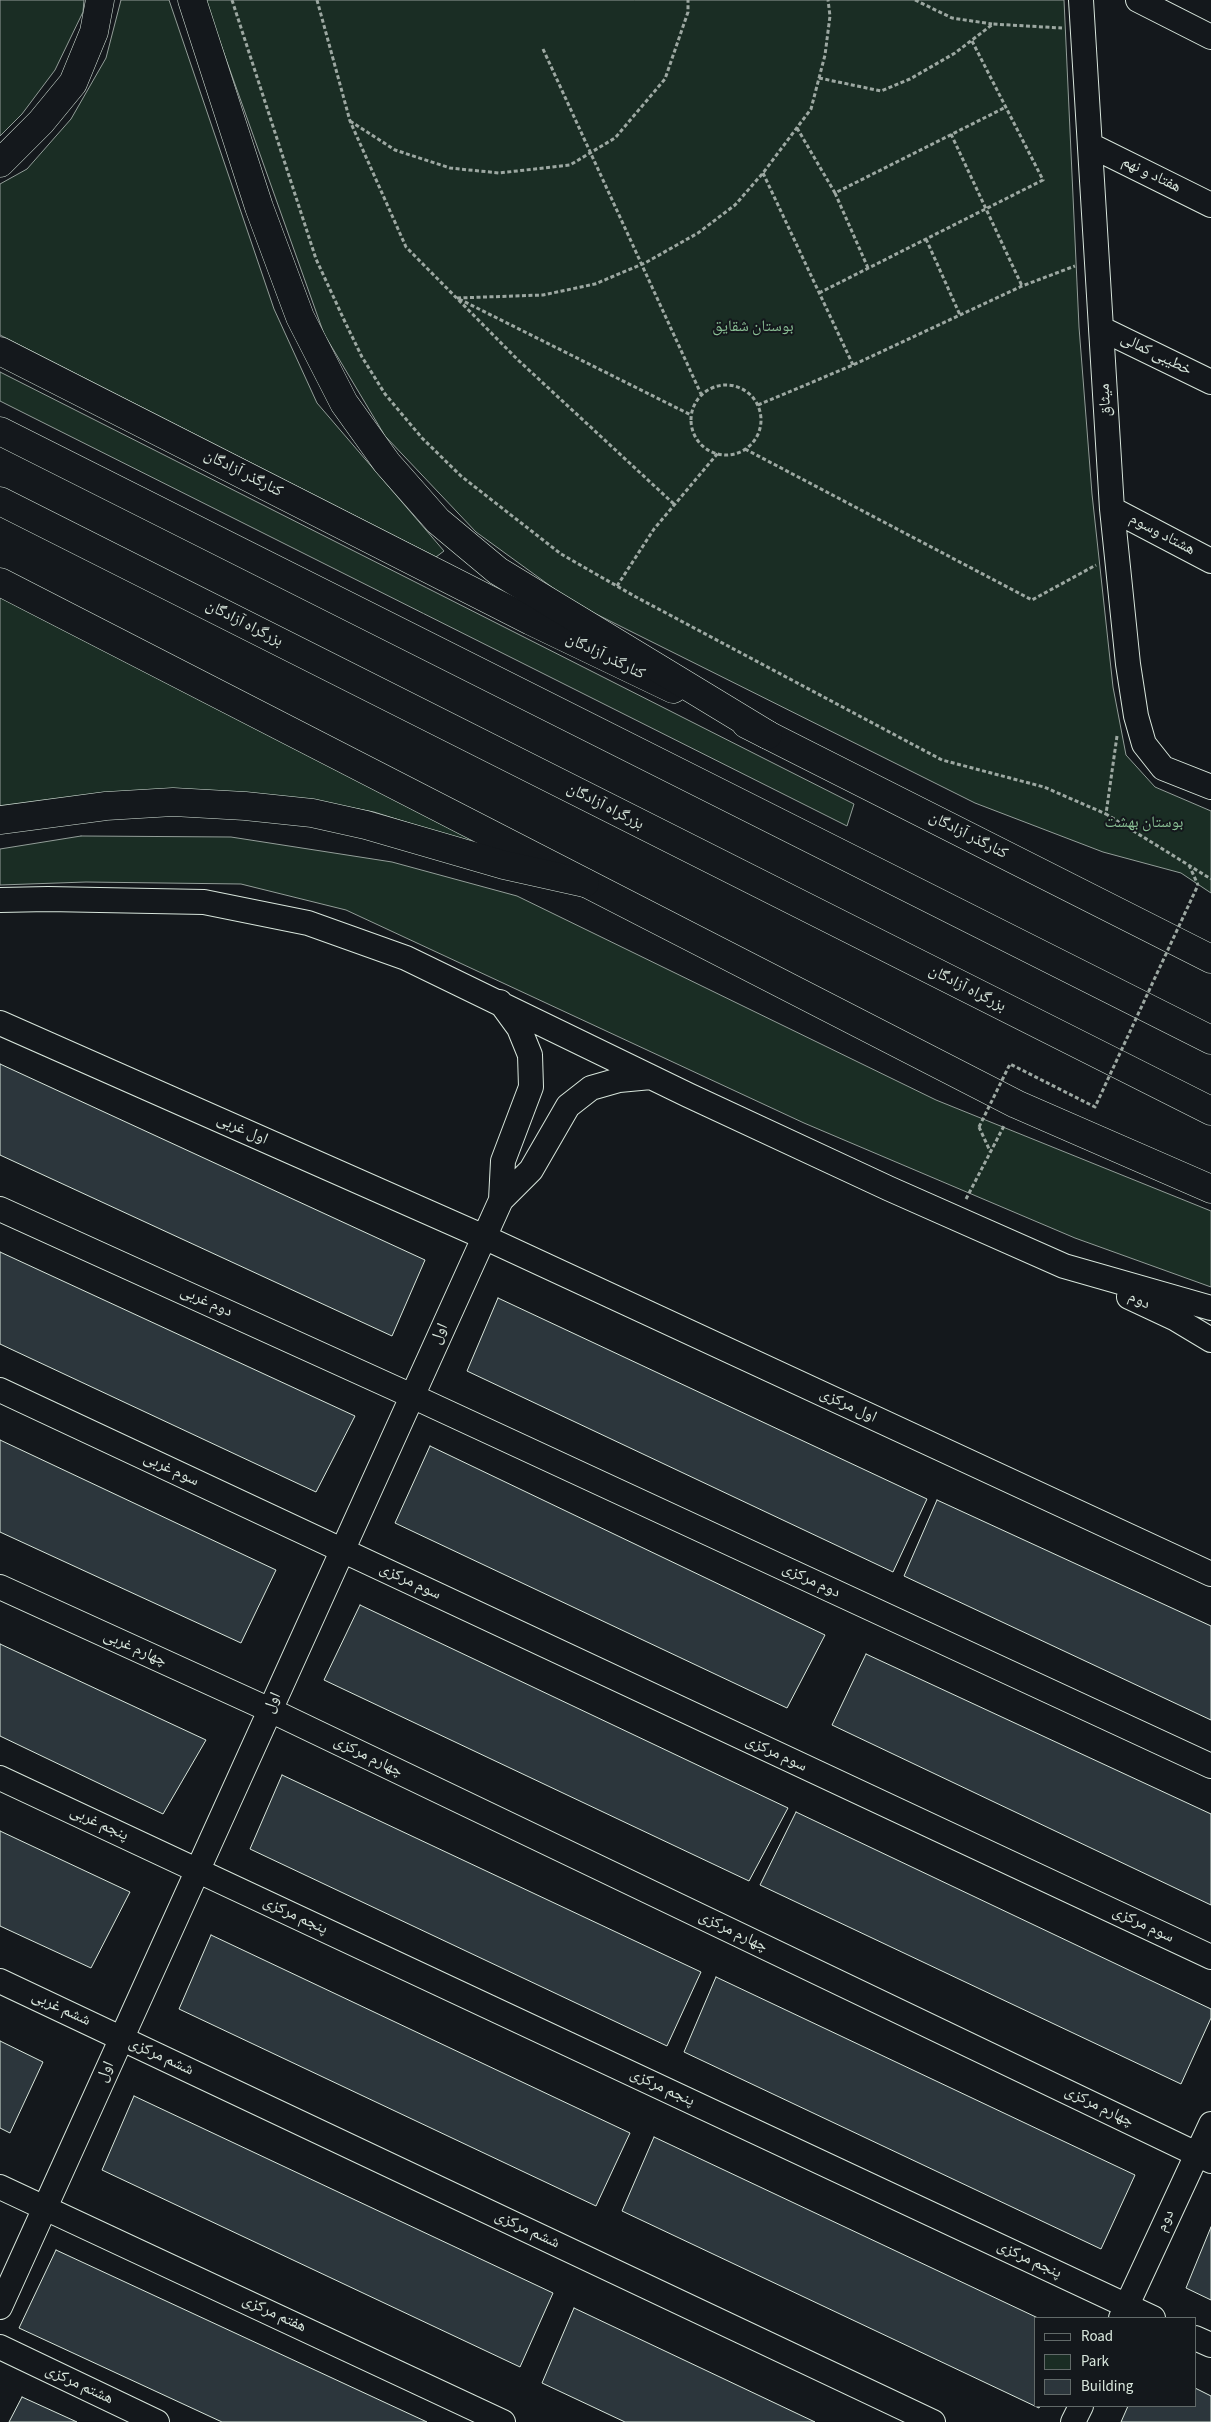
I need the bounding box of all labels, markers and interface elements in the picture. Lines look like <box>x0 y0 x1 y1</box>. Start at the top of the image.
street label: هفتاد و نهم <box>1118 152 1184 198</box>
park label: بوستان شقایق <box>712 317 794 337</box>
street label: خطیبی کمالی <box>1117 330 1195 380</box>
street label: میثاق <box>1096 383 1116 417</box>
street label: کنارگذر آزادگان <box>200 446 286 502</box>
street label: هشتاد وسوم <box>1126 510 1198 560</box>
street label: بزرگراه آزادگان <box>202 596 286 652</box>
street label: کنارگذر آزادگان <box>562 630 648 684</box>
street label: بزرگراه آزادگان <box>563 779 647 835</box>
street label: کنارگذر آزادگان <box>925 808 1011 864</box>
park label: بوستان بهشت <box>1105 813 1183 833</box>
street label: بزرگراه آزادگان <box>925 961 1009 1017</box>
street label: اول غربی <box>213 1110 271 1150</box>
street label: دوم غربی <box>177 1282 235 1322</box>
street label: دوم <box>1125 1288 1153 1314</box>
street label: اول <box>427 1321 453 1347</box>
street label: اول مرکزی <box>816 1384 880 1428</box>
street label: سوم غربی <box>140 1449 202 1491</box>
street label: سوم مرکزی <box>376 1559 444 1605</box>
street label: دوم مرکزی <box>779 1559 843 1603</box>
street label: چهارم غربی <box>100 1627 170 1671</box>
street label: اول <box>260 1690 286 1716</box>
street label: سوم مرکزی <box>742 1731 810 1777</box>
street label: چهارم مرکزی <box>330 1732 406 1782</box>
street label: پنجم غربی <box>67 1802 131 1846</box>
street label: پنجم مرکزی <box>260 1893 330 1939</box>
street label: سوم مرکزی <box>1109 1902 1177 1948</box>
street label: چهارم مرکزی <box>695 1907 771 1957</box>
street label: ششم غربی <box>29 1987 93 2031</box>
street label: ششم مرکزی <box>125 2034 197 2080</box>
street label: اول <box>93 2059 119 2085</box>
street label: پنجم مرکزی <box>627 2065 697 2111</box>
street label: چهارم مرکزی <box>1061 2082 1137 2132</box>
street label: ششم مرکزی <box>491 2207 563 2253</box>
street label: دوم <box>1153 2207 1179 2235</box>
street label: پنجم مرکزی <box>994 2237 1064 2283</box>
street label: هفتم مرکزی <box>239 2291 309 2337</box>
legend <box>1034 2317 1196 2407</box>
text: Road <box>1081 2326 1113 2347</box>
text: Park <box>1081 2351 1109 2372</box>
street label: هشتم مرکزی <box>42 2361 116 2409</box>
text: Building <box>1081 2376 1133 2397</box>

